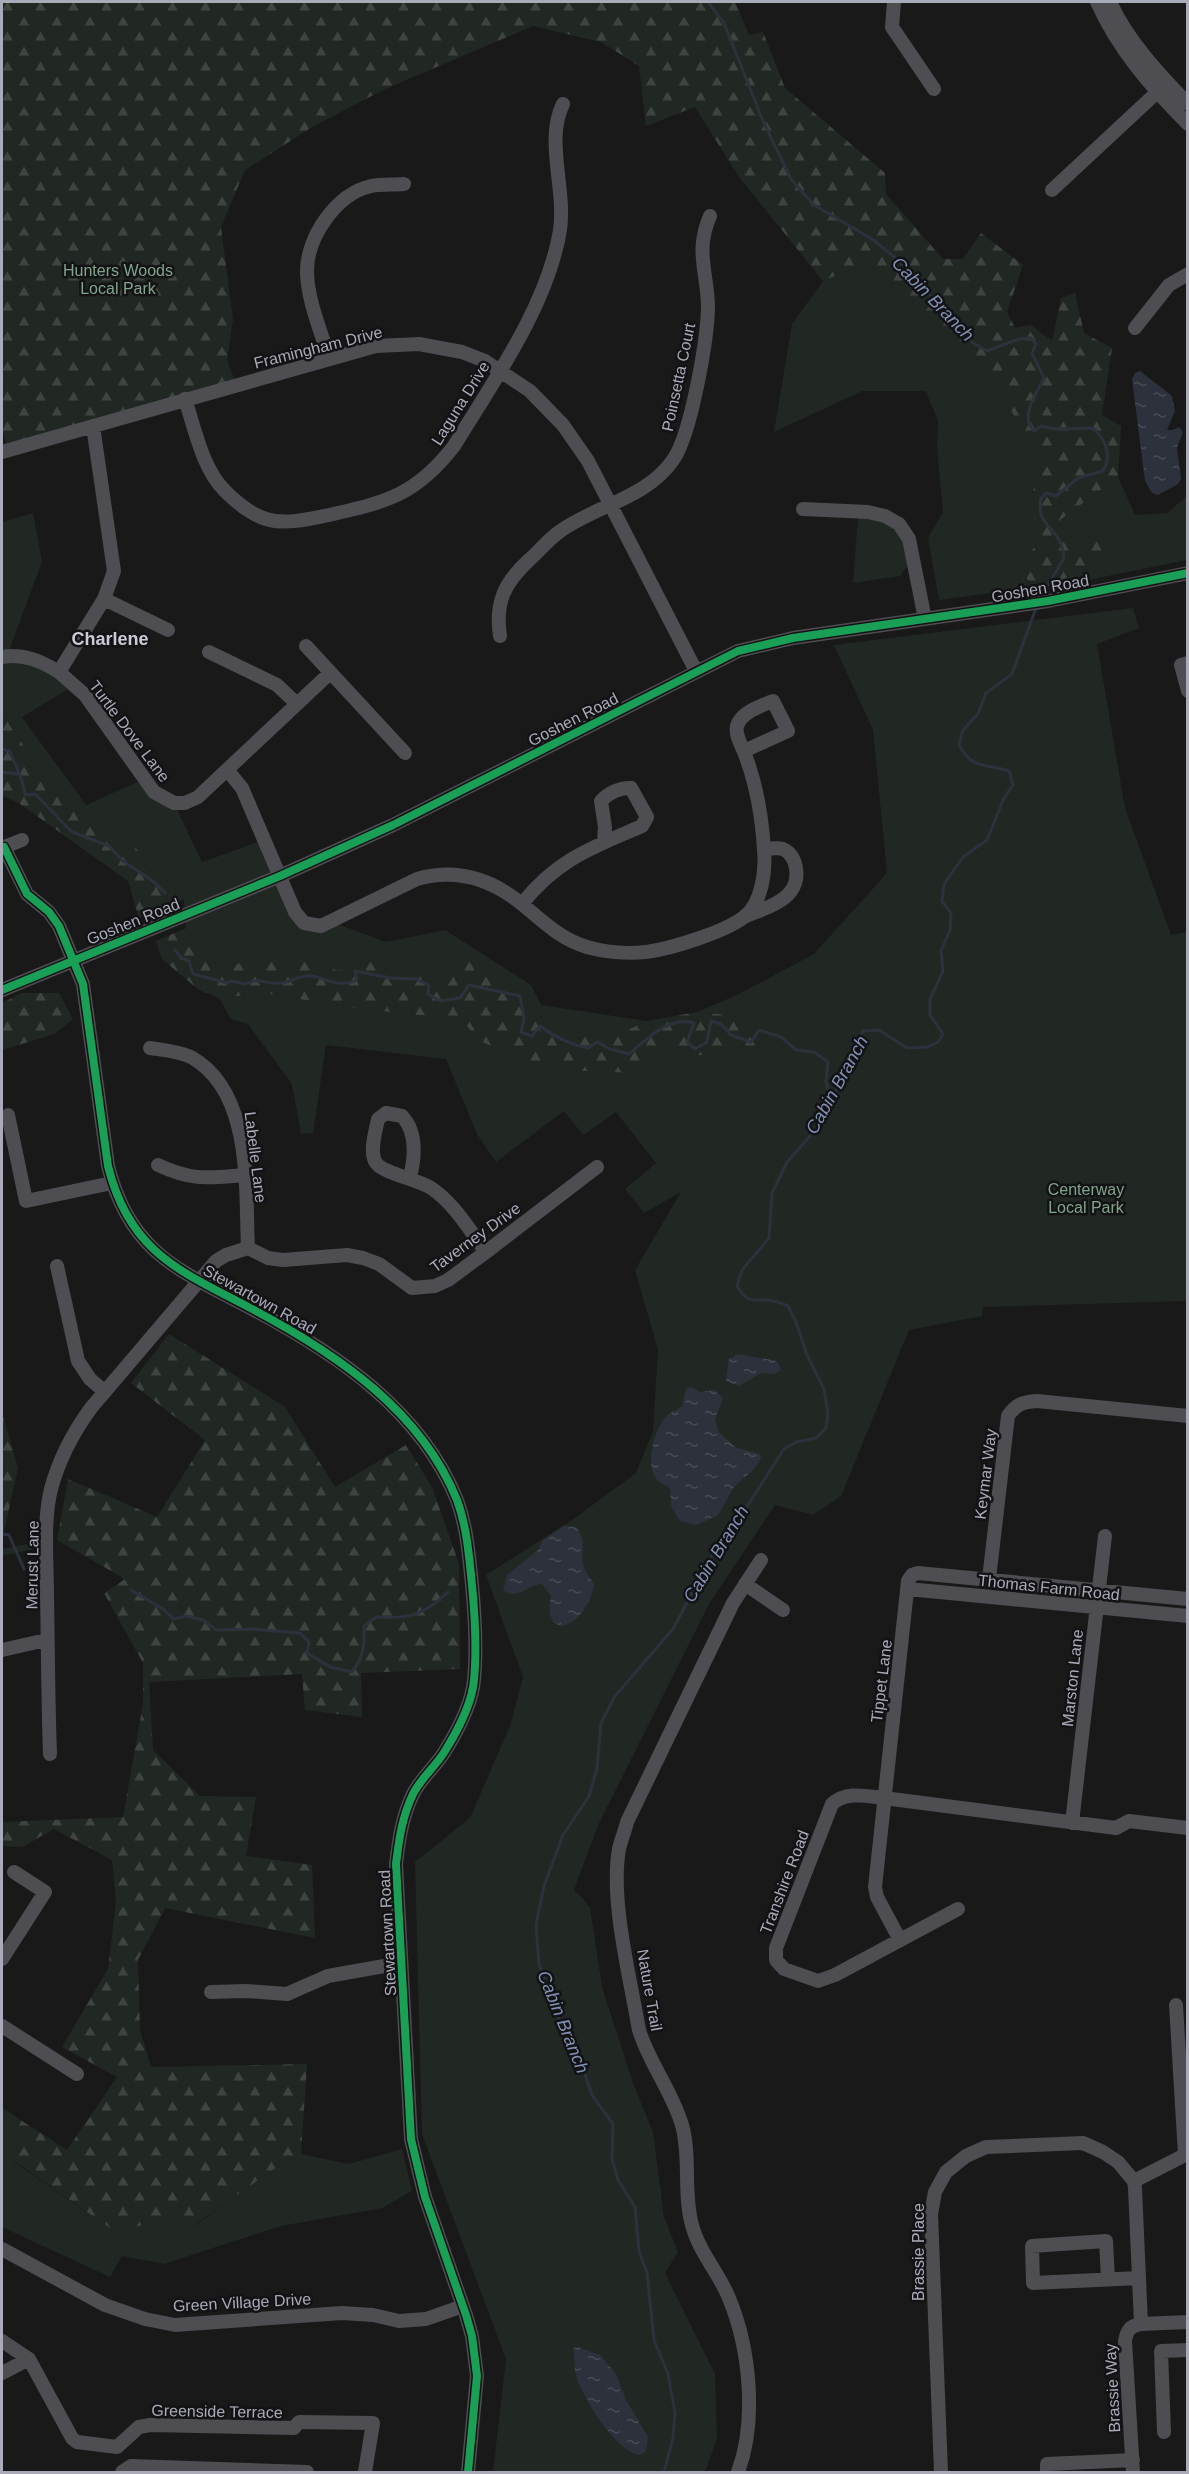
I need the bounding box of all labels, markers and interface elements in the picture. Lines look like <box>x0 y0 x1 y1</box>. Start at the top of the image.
water label: Cabin Branch <box>888 253 978 345</box>
park label: Hunters Woods Local Park <box>63 262 173 297</box>
street label: Poinsetta Court <box>659 321 698 433</box>
street label: Framingham Drive <box>252 323 384 372</box>
street label: Laguna Drive <box>428 358 493 448</box>
street label: Goshen Road <box>990 572 1090 605</box>
district label: Charlene <box>71 629 149 649</box>
street label: Turtle Dove Lane <box>86 677 173 785</box>
street label: Goshen Road <box>525 689 621 749</box>
street label: Goshen Road <box>84 895 182 948</box>
water label: Cabin Branch <box>802 1032 872 1138</box>
street label: Labelle Lane <box>241 1111 270 1204</box>
park label: Centerway Local Park <box>1048 1181 1125 1216</box>
street label: Taverney Drive <box>427 1199 524 1276</box>
street label: Stewartown Road <box>200 1261 319 1337</box>
street label: Keymar Way <box>972 1428 999 1520</box>
water label: Cabin Branch <box>679 1502 753 1606</box>
street label: Merust Lane <box>23 1520 42 1610</box>
street label: Thomas Farm Road <box>977 1572 1121 1603</box>
street label: Marston Lane <box>1059 1628 1086 1728</box>
street label: Tippet Lane <box>868 1638 895 1724</box>
street label: Transhire Road <box>757 1828 812 1936</box>
street label: Stewartown Road <box>376 1869 399 1996</box>
street label: Nature Trail <box>634 1948 665 2032</box>
water label: Cabin Branch <box>533 1968 593 2076</box>
street label: Brassie Place <box>910 2203 927 2301</box>
street label: Green Village Drive <box>172 2290 312 2315</box>
street label: Brassie Way <box>1102 2343 1123 2433</box>
street label: Greenside Terrace <box>151 2402 283 2421</box>

